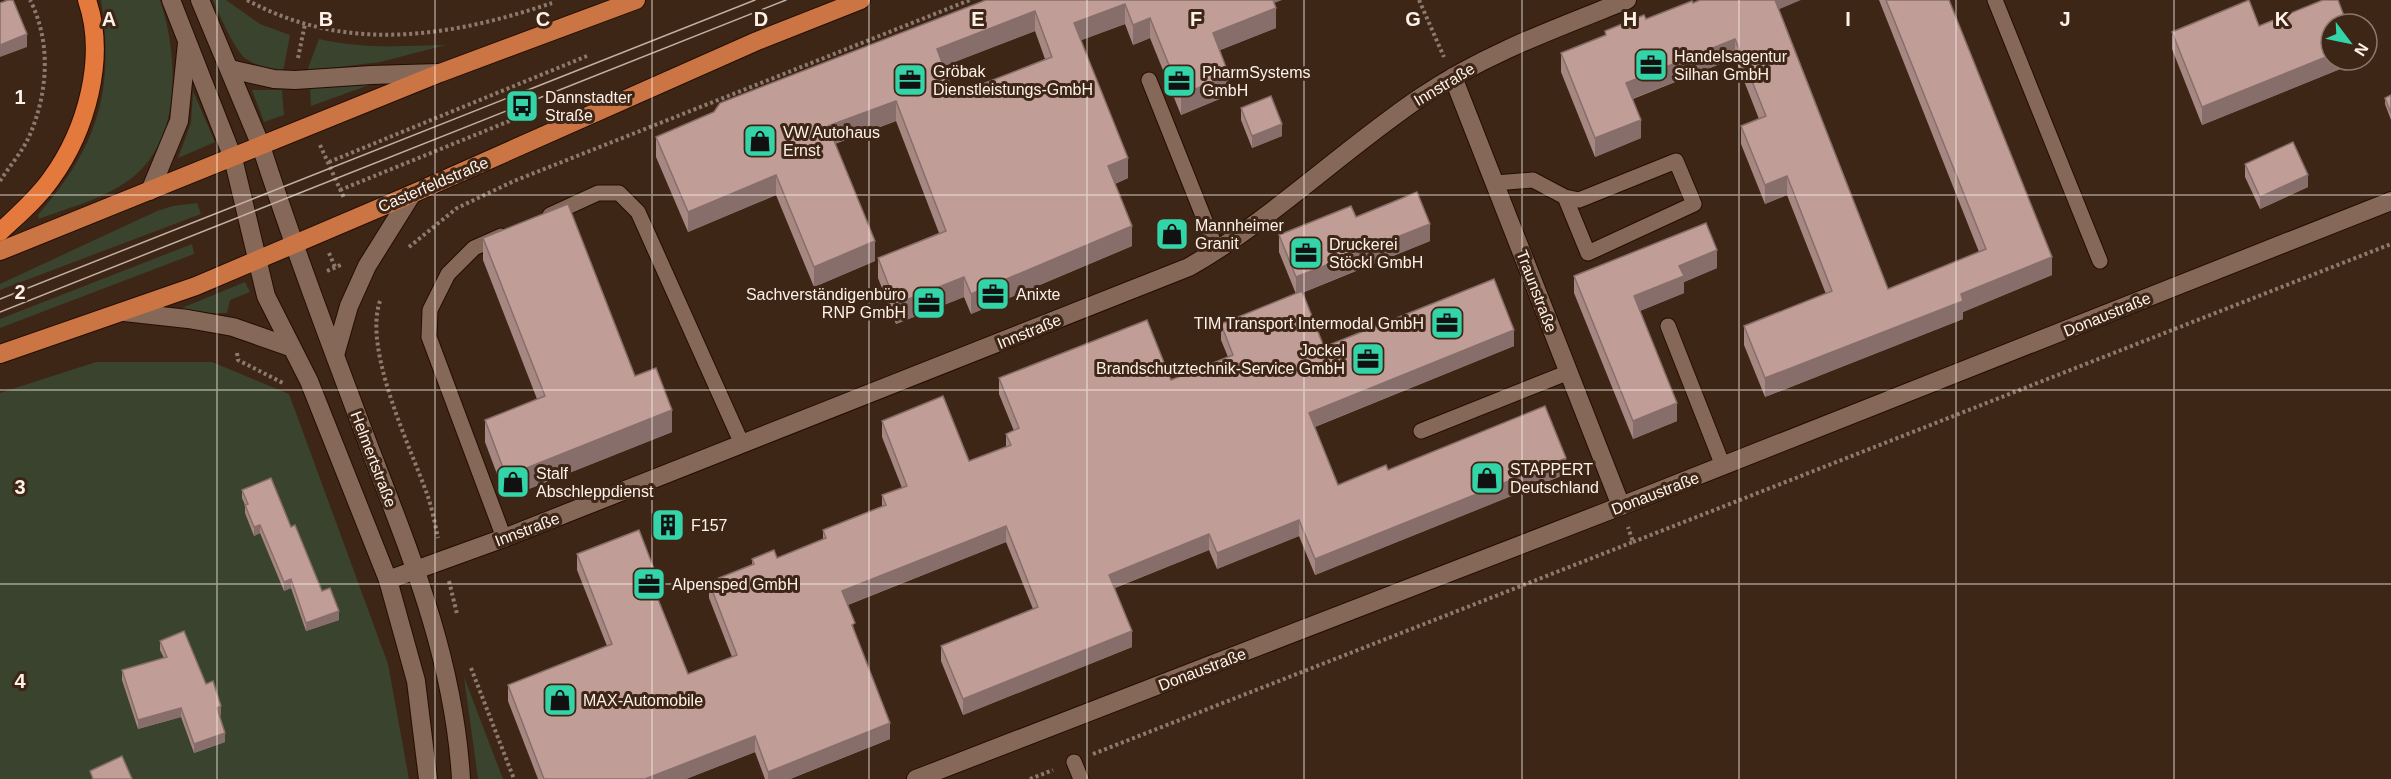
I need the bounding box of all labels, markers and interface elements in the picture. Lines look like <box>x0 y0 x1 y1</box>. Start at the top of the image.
text: A <box>102 8 116 30</box>
text: B <box>319 8 333 30</box>
text: C <box>536 8 550 30</box>
text: D <box>754 8 768 30</box>
text: E <box>971 8 985 30</box>
text: F <box>1190 8 1202 30</box>
text: G <box>1405 8 1421 30</box>
text: H <box>1623 8 1637 30</box>
text: I <box>1845 8 1851 30</box>
text: J <box>2059 8 2071 30</box>
text: K <box>2275 8 2290 30</box>
north arrow <box>2319 12 2379 72</box>
text: N <box>2351 40 2372 59</box>
office icon: Handelsagentur Silhan GmbH <box>1633 47 1669 83</box>
place label: Handelsagentur Silhan GmbH <box>1674 48 1788 83</box>
street label: Innstraße <box>1411 60 1478 109</box>
office icon: Gröbak Dienstleistungs-GmbH <box>892 62 928 98</box>
place label: Gröbak Dienstleistungs-GmbH <box>933 63 1093 98</box>
office icon: PharmSystems GmbH <box>1161 63 1197 99</box>
place label: PharmSystems GmbH <box>1202 64 1310 99</box>
text: 1 <box>14 86 26 108</box>
bus stop icon: Dannstadter Straße <box>504 88 540 124</box>
place label: Dannstadter Straße <box>545 89 633 124</box>
shop icon: VW Autohaus Ernst <box>742 123 778 159</box>
place label: VW Autohaus Ernst <box>783 124 880 159</box>
street label: Casterfeldstraße <box>375 153 491 215</box>
shop icon: Mannheimer Granit <box>1154 216 1190 252</box>
place label: Mannheimer Granit <box>1195 217 1285 252</box>
office icon: Druckerei Stöckl GmbH <box>1288 235 1324 271</box>
place label: Druckerei Stöckl GmbH <box>1329 236 1423 271</box>
street label: Traunstraße <box>1513 248 1560 335</box>
office icon: Anixte <box>975 276 1011 312</box>
text: 2 <box>14 281 26 303</box>
office icon: Sachverständigenbüro RNP GmbH <box>911 285 947 321</box>
place label: Sachverständigenbüro RNP GmbH <box>746 286 906 321</box>
place label: Anixte <box>1016 286 1061 303</box>
street label: Donaustraße <box>2061 289 2153 340</box>
office icon: TIM Transport Intermodal GmbH <box>1429 305 1465 341</box>
street label: Innstraße <box>995 311 1064 352</box>
place label: TIM Transport Intermodal GmbH <box>1194 315 1424 332</box>
office icon: Jockel Brandschutztechnik-Service GmbH <box>1350 341 1386 377</box>
place label: Jockel Brandschutztechnik-Service GmbH <box>1096 342 1345 377</box>
street label: Helmertstraße <box>347 409 400 510</box>
shop icon: STAPPERT Deutschland <box>1469 460 1505 496</box>
place label: STAPPERT Deutschland <box>1510 461 1599 496</box>
shop icon: Stalf Abschleppdienst <box>495 464 531 500</box>
place label: Stalf Abschleppdienst <box>536 465 654 500</box>
street label: Donaustraße <box>1609 469 1701 518</box>
text: 3 <box>14 476 26 498</box>
building icon: F157 <box>650 507 686 543</box>
street label: Innstraße <box>493 509 562 550</box>
place label: F157 <box>691 517 728 534</box>
office icon: Alpensped GmbH <box>631 566 667 602</box>
place label: Alpensped GmbH <box>672 576 798 593</box>
street label: Donaustraße <box>1156 645 1248 694</box>
text: 4 <box>14 670 26 692</box>
shop icon: MAX-Automobile <box>542 682 578 718</box>
place label: MAX-Automobile <box>583 692 703 709</box>

